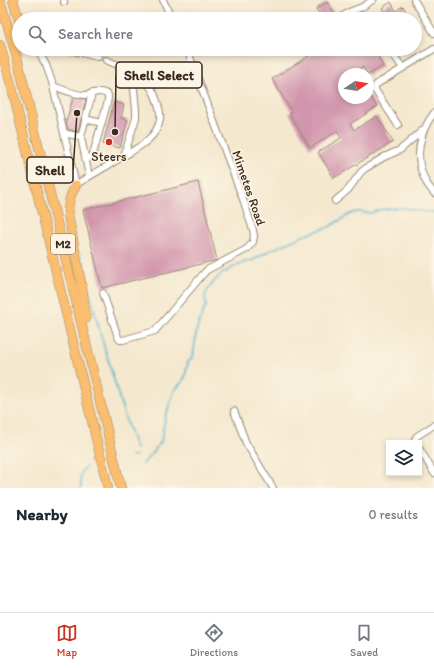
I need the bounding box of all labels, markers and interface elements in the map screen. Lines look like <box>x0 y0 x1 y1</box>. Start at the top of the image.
search box <box>12 12 422 56</box>
icon: search <box>26 23 48 45</box>
text: Search here <box>58 25 133 43</box>
callout: Shell Select <box>116 62 202 88</box>
text: Shell Select <box>124 67 195 84</box>
north arrow <box>338 68 374 104</box>
marker: Steers <box>104 137 114 147</box>
street label: Mimetes Road <box>229 148 269 228</box>
place label: Steers <box>91 149 127 164</box>
callout: Shell <box>27 157 73 183</box>
text: Shell <box>35 162 66 179</box>
road number: M2 <box>51 234 75 254</box>
map controls <box>386 440 422 476</box>
button: layers <box>386 440 422 476</box>
text: Nearby <box>16 504 68 524</box>
text: 0 results <box>368 507 418 522</box>
tab: Map <box>56 622 78 659</box>
tab: Directions <box>190 622 238 659</box>
tab: Saved <box>350 622 378 659</box>

